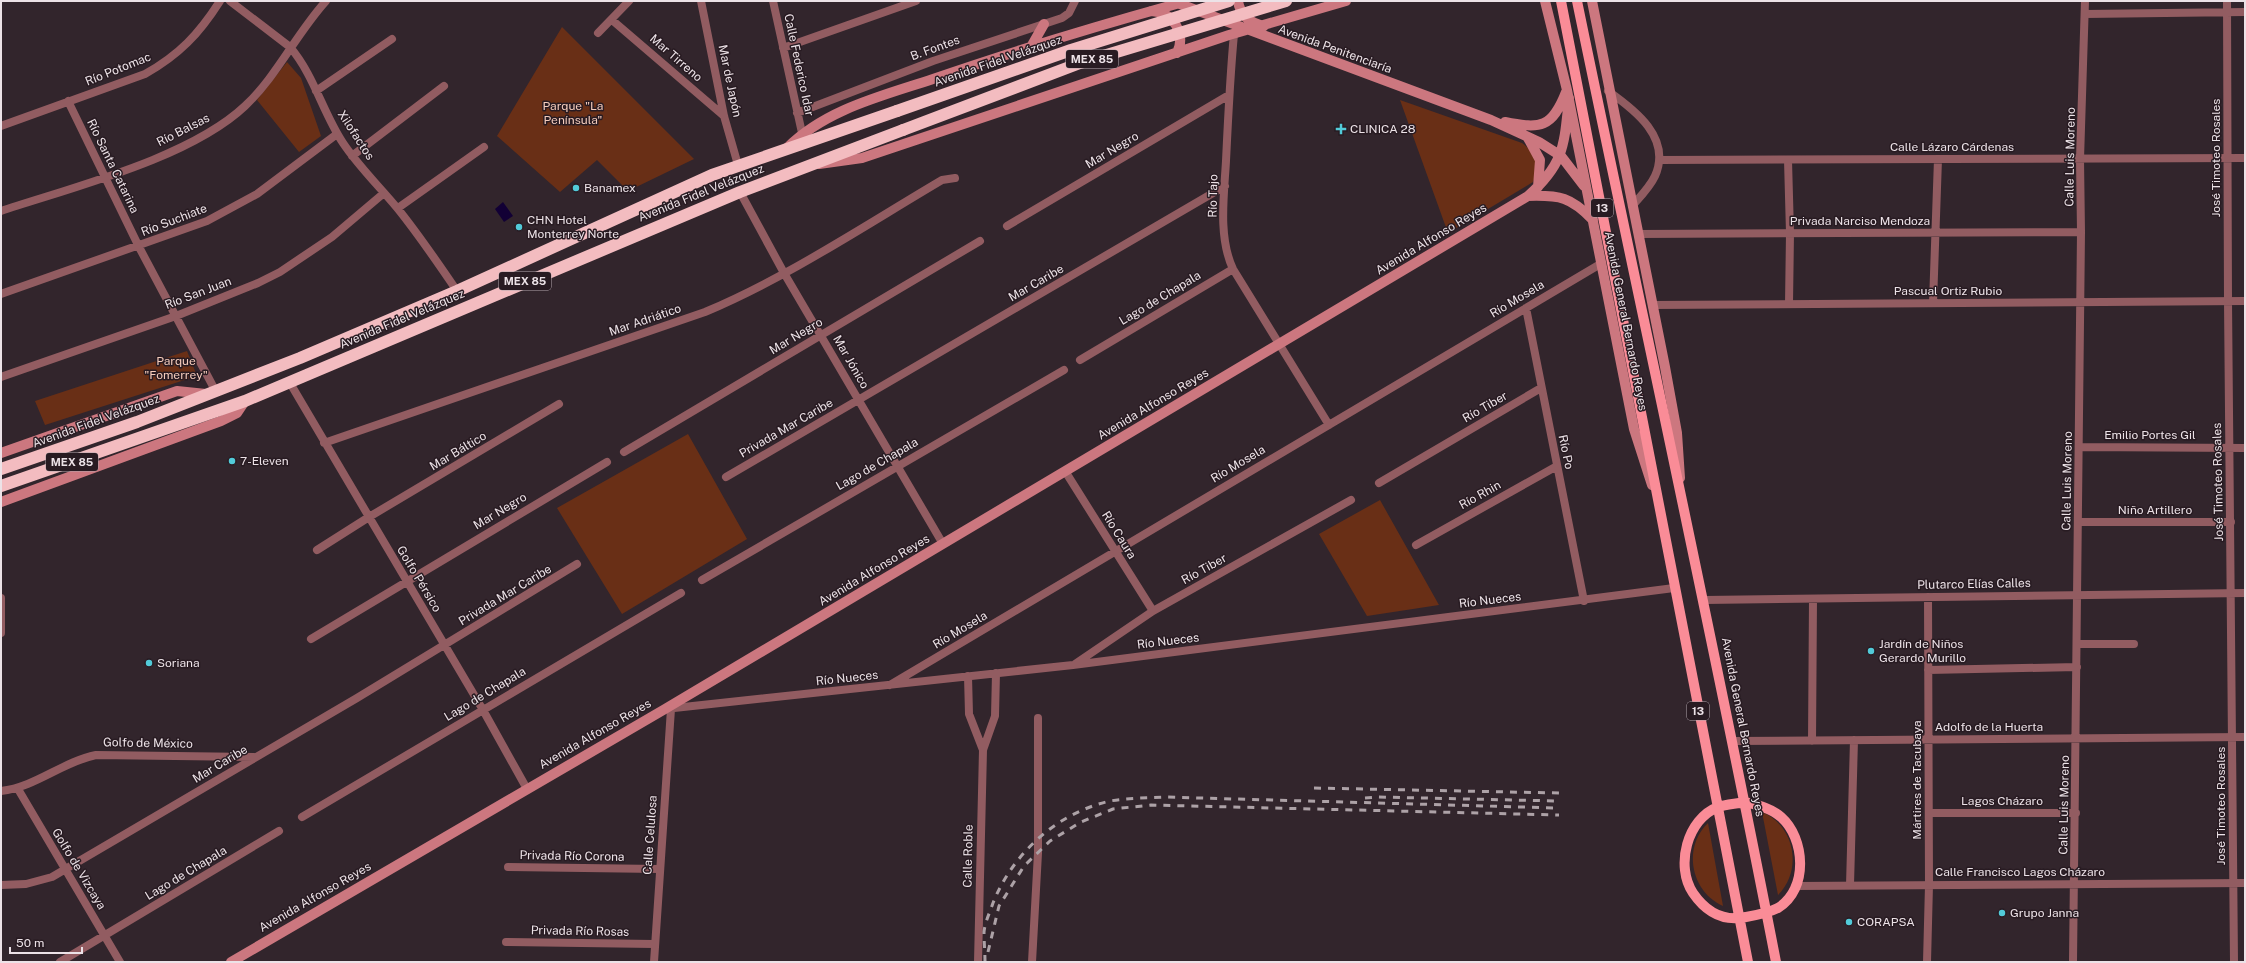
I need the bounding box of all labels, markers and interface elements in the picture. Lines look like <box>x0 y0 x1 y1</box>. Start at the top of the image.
street label: Calle Federico Idar <box>781 12 817 118</box>
street label: Avenida Penitenciaría <box>1276 22 1394 76</box>
street label: Mar Tirreno <box>647 31 705 85</box>
street label: Avenida Fidel Velázquez <box>932 32 1064 89</box>
street label: B. Fontes <box>908 33 962 63</box>
street label: Mar de Japón <box>715 44 745 119</box>
street label: Río Potomac <box>83 50 153 88</box>
road number: MEX 85 <box>1066 50 1118 68</box>
park label: Parque "La Península" <box>543 99 603 127</box>
street label: José Timoteo Rosales <box>2209 99 2223 217</box>
street label: Calle Luis Moreno <box>2062 107 2078 207</box>
street label: Xilofactos <box>335 108 377 162</box>
street label: Río Balsas <box>154 111 212 149</box>
street label: Río Santa Catarina <box>84 117 142 215</box>
place label: CLINICA 28 <box>1350 122 1416 136</box>
marker: CLINICA 28 <box>1335 123 1347 135</box>
street label: Mar Negro <box>1083 129 1141 171</box>
street label: Calle Lázaro Cárdenas <box>1890 140 2014 154</box>
street label: Avenida Fidel Velázquez <box>636 161 766 225</box>
street label: Río Tajo <box>1206 174 1220 218</box>
place label: Banamex <box>584 181 636 195</box>
marker: Banamex <box>571 183 581 193</box>
road number: 13 <box>1591 199 1613 217</box>
street label: Avenida Alfonso Reyes <box>1373 200 1489 278</box>
street label: Río Suchiate <box>139 201 209 239</box>
place label: CHN Hotel Monterrey Norte <box>527 213 619 241</box>
street label: Privada Narciso Mendoza <box>1790 214 1930 228</box>
marker: CHN Hotel Monterrey Norte <box>514 222 524 232</box>
street label: Avenida General Bernardo Reyes <box>1602 230 1650 412</box>
street label: Mar Caribe <box>1006 262 1066 304</box>
street label: Lago de Chapala <box>1117 268 1203 328</box>
road number: MEX 85 <box>499 272 551 290</box>
street label: Río San Juan <box>163 274 233 312</box>
street label: Río Mosela <box>1487 277 1547 321</box>
street label: Pascual Ortiz Rubio <box>1894 284 2002 298</box>
street label: Avenida Fidel Velázquez <box>337 286 467 352</box>
street label: Mar Adriático <box>607 301 683 339</box>
street label: Mar Negro <box>767 315 825 357</box>
street label: Mar Jónico <box>830 333 872 391</box>
park label: Parque "Fomerrey" <box>144 354 208 382</box>
street label: Avenida Alfonso Reyes <box>1095 365 1211 443</box>
street label: Río Tiber <box>1460 388 1510 425</box>
street label: Avenida Fidel Velázquez <box>31 391 162 451</box>
street label: Privada Mar Caribe <box>737 395 836 461</box>
street label: José Timoteo Rosales <box>2210 423 2226 541</box>
street label: Emilio Portes Gil <box>2104 428 2196 442</box>
street label: Mar Báltico <box>427 429 489 473</box>
street label: Calle Luis Moreno <box>2059 431 2075 531</box>
street label: Río Po <box>1556 433 1577 471</box>
street label: Lago de Chapala <box>833 435 921 493</box>
street label: Río Mosela <box>1208 442 1268 486</box>
road number: MEX 85 <box>46 453 98 471</box>
place label: 7-Eleven <box>240 454 289 468</box>
marker: 7-Eleven <box>227 456 237 466</box>
street label: Río Rhin <box>1457 478 1503 512</box>
street label: Mar Negro <box>471 490 529 532</box>
street label: Niño Artillero <box>2118 503 2192 517</box>
street label: Río Caura <box>1099 509 1139 561</box>
street label: Avenida Alfonso Reyes <box>816 531 932 609</box>
street label: Golfo Pérsico <box>394 543 444 615</box>
street label: Río Tiber <box>1179 551 1229 587</box>
street label: Privada Mar Caribe <box>456 562 554 628</box>
street label: Plutarco Elías Calles <box>1917 576 2031 592</box>
street label: Río Nueces <box>1458 589 1522 611</box>
street label: Río Mosela <box>930 608 990 652</box>
street label: Río Nueces <box>1136 630 1200 652</box>
street label: Avenida General Bernardo Reyes <box>1719 636 1767 818</box>
place label: Jardín de Niños Gerardo Murillo <box>1879 637 1966 665</box>
marker: Jardín de Niños Gerardo Murillo <box>1866 646 1876 656</box>
place label: Soriana <box>157 656 200 670</box>
marker: Soriana <box>144 658 154 668</box>
street label: Lago de Chapala <box>442 664 528 724</box>
street label: Río Nueces <box>815 668 879 688</box>
street label: Avenida Alfonso Reyes <box>537 696 653 772</box>
road number: 13 <box>1687 702 1709 720</box>
street label: Mártires de Tacubaya <box>1910 720 1924 840</box>
street label: Adolfo de la Huerta <box>1935 720 2043 734</box>
street label: Golfo de México <box>103 735 193 751</box>
street label: Mar Caribe <box>190 742 250 786</box>
street label: José Timoteo Rosales <box>2214 747 2228 865</box>
street label: Calle Luis Moreno <box>2056 755 2072 855</box>
street label: Lagos Cházaro <box>1961 794 2043 808</box>
street label: Calle Celulosa <box>640 795 660 875</box>
street label: Calle Roble <box>960 824 976 888</box>
street label: Golfo de Vizcaya <box>49 826 109 912</box>
street label: Lago de Chapala <box>143 843 229 903</box>
street label: Privada Río Corona <box>519 848 625 864</box>
street label: Avenida Alfonso Reyes <box>257 859 373 935</box>
street label: Calle Francisco Lagos Cházaro <box>1935 865 2105 879</box>
place label: Grupo Janna <box>2010 906 2079 920</box>
marker: Grupo Janna <box>1997 908 2007 918</box>
place label: CORAPSA <box>1857 915 1915 929</box>
marker: CORAPSA <box>1844 917 1854 927</box>
street label: Privada Río Rosas <box>531 923 629 939</box>
scale bar <box>10 929 82 955</box>
text: 50 m <box>16 936 44 950</box>

